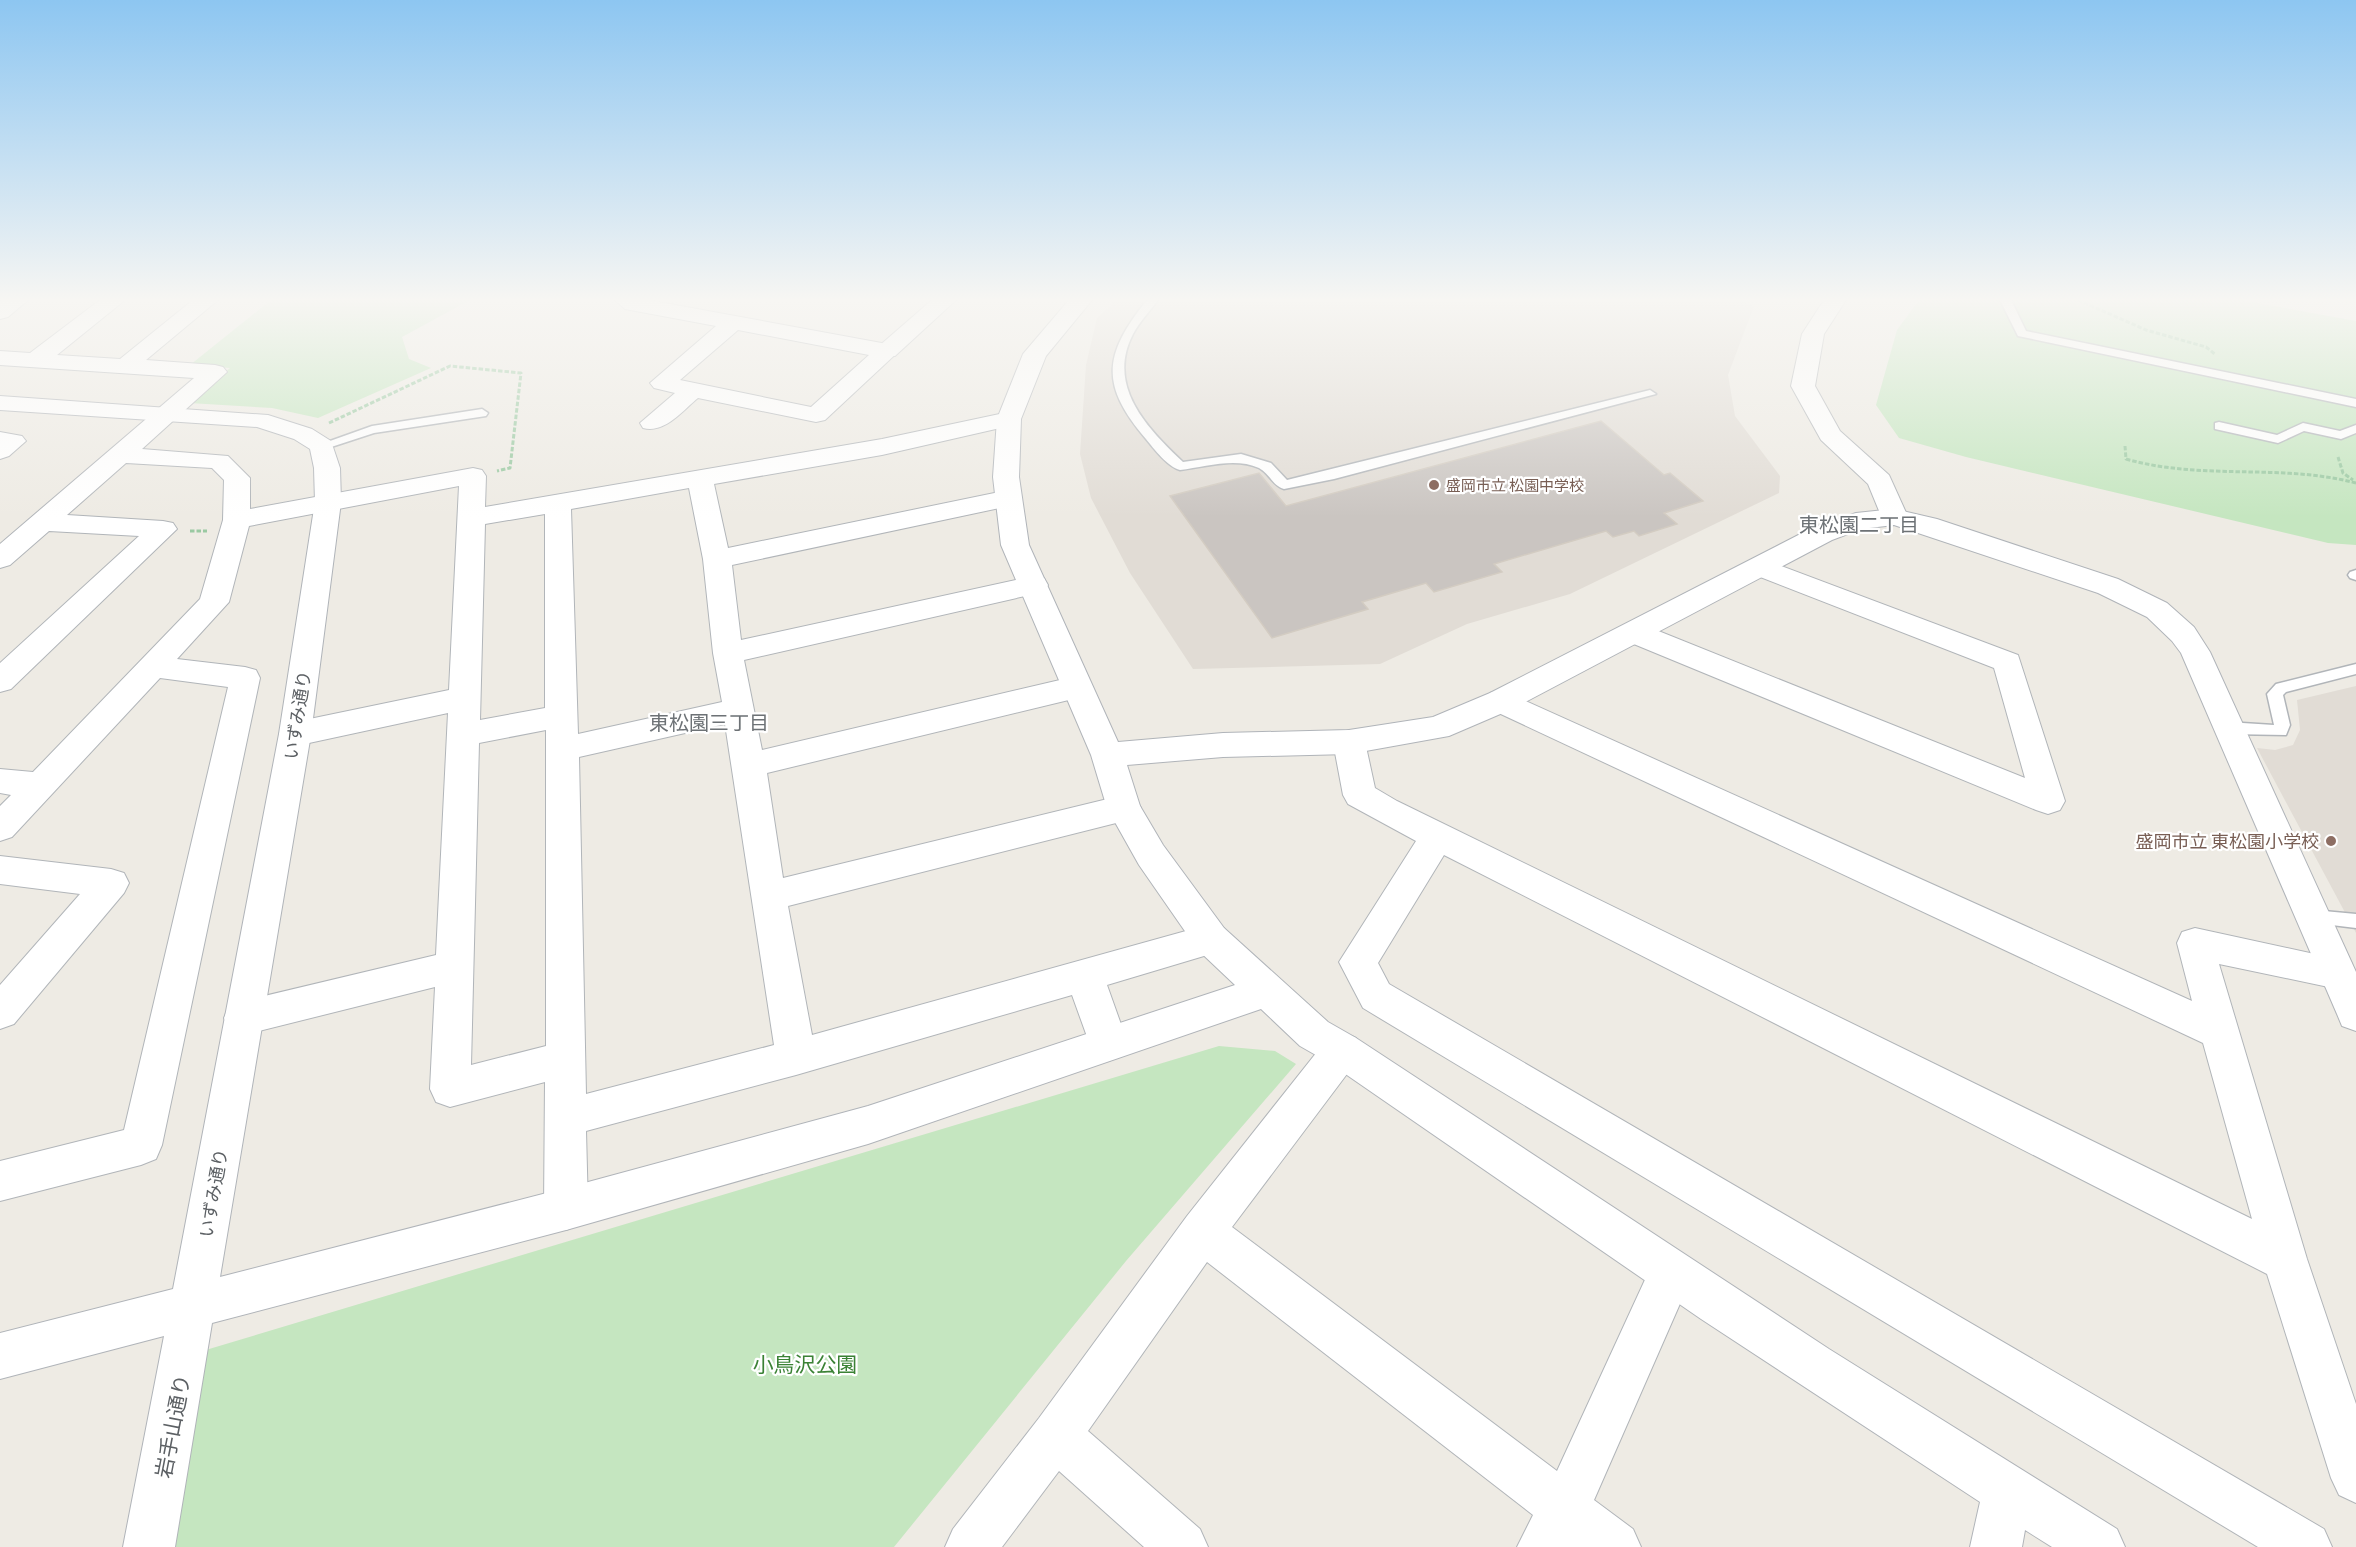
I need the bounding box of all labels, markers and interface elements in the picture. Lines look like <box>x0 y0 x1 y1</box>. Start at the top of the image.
place label: 盛岡市立 松園中学校 <box>1446 476 1584 494</box>
marker: 盛岡市立 松園中学校 <box>1427 478 1441 492</box>
district label: 東松園二丁目 <box>1799 512 1919 536</box>
street label: いずみ通り <box>279 669 315 761</box>
district label: 東松園三丁目 <box>649 710 769 734</box>
place label: 盛岡市立 東松園小学校 <box>2135 830 2319 852</box>
marker: 盛岡市立 東松園小学校 <box>2324 834 2338 848</box>
street label: いずみ通り <box>194 1147 232 1239</box>
park label: 小鳥沢公園 <box>753 1351 858 1376</box>
street label: 岩手山通り <box>150 1372 194 1480</box>

